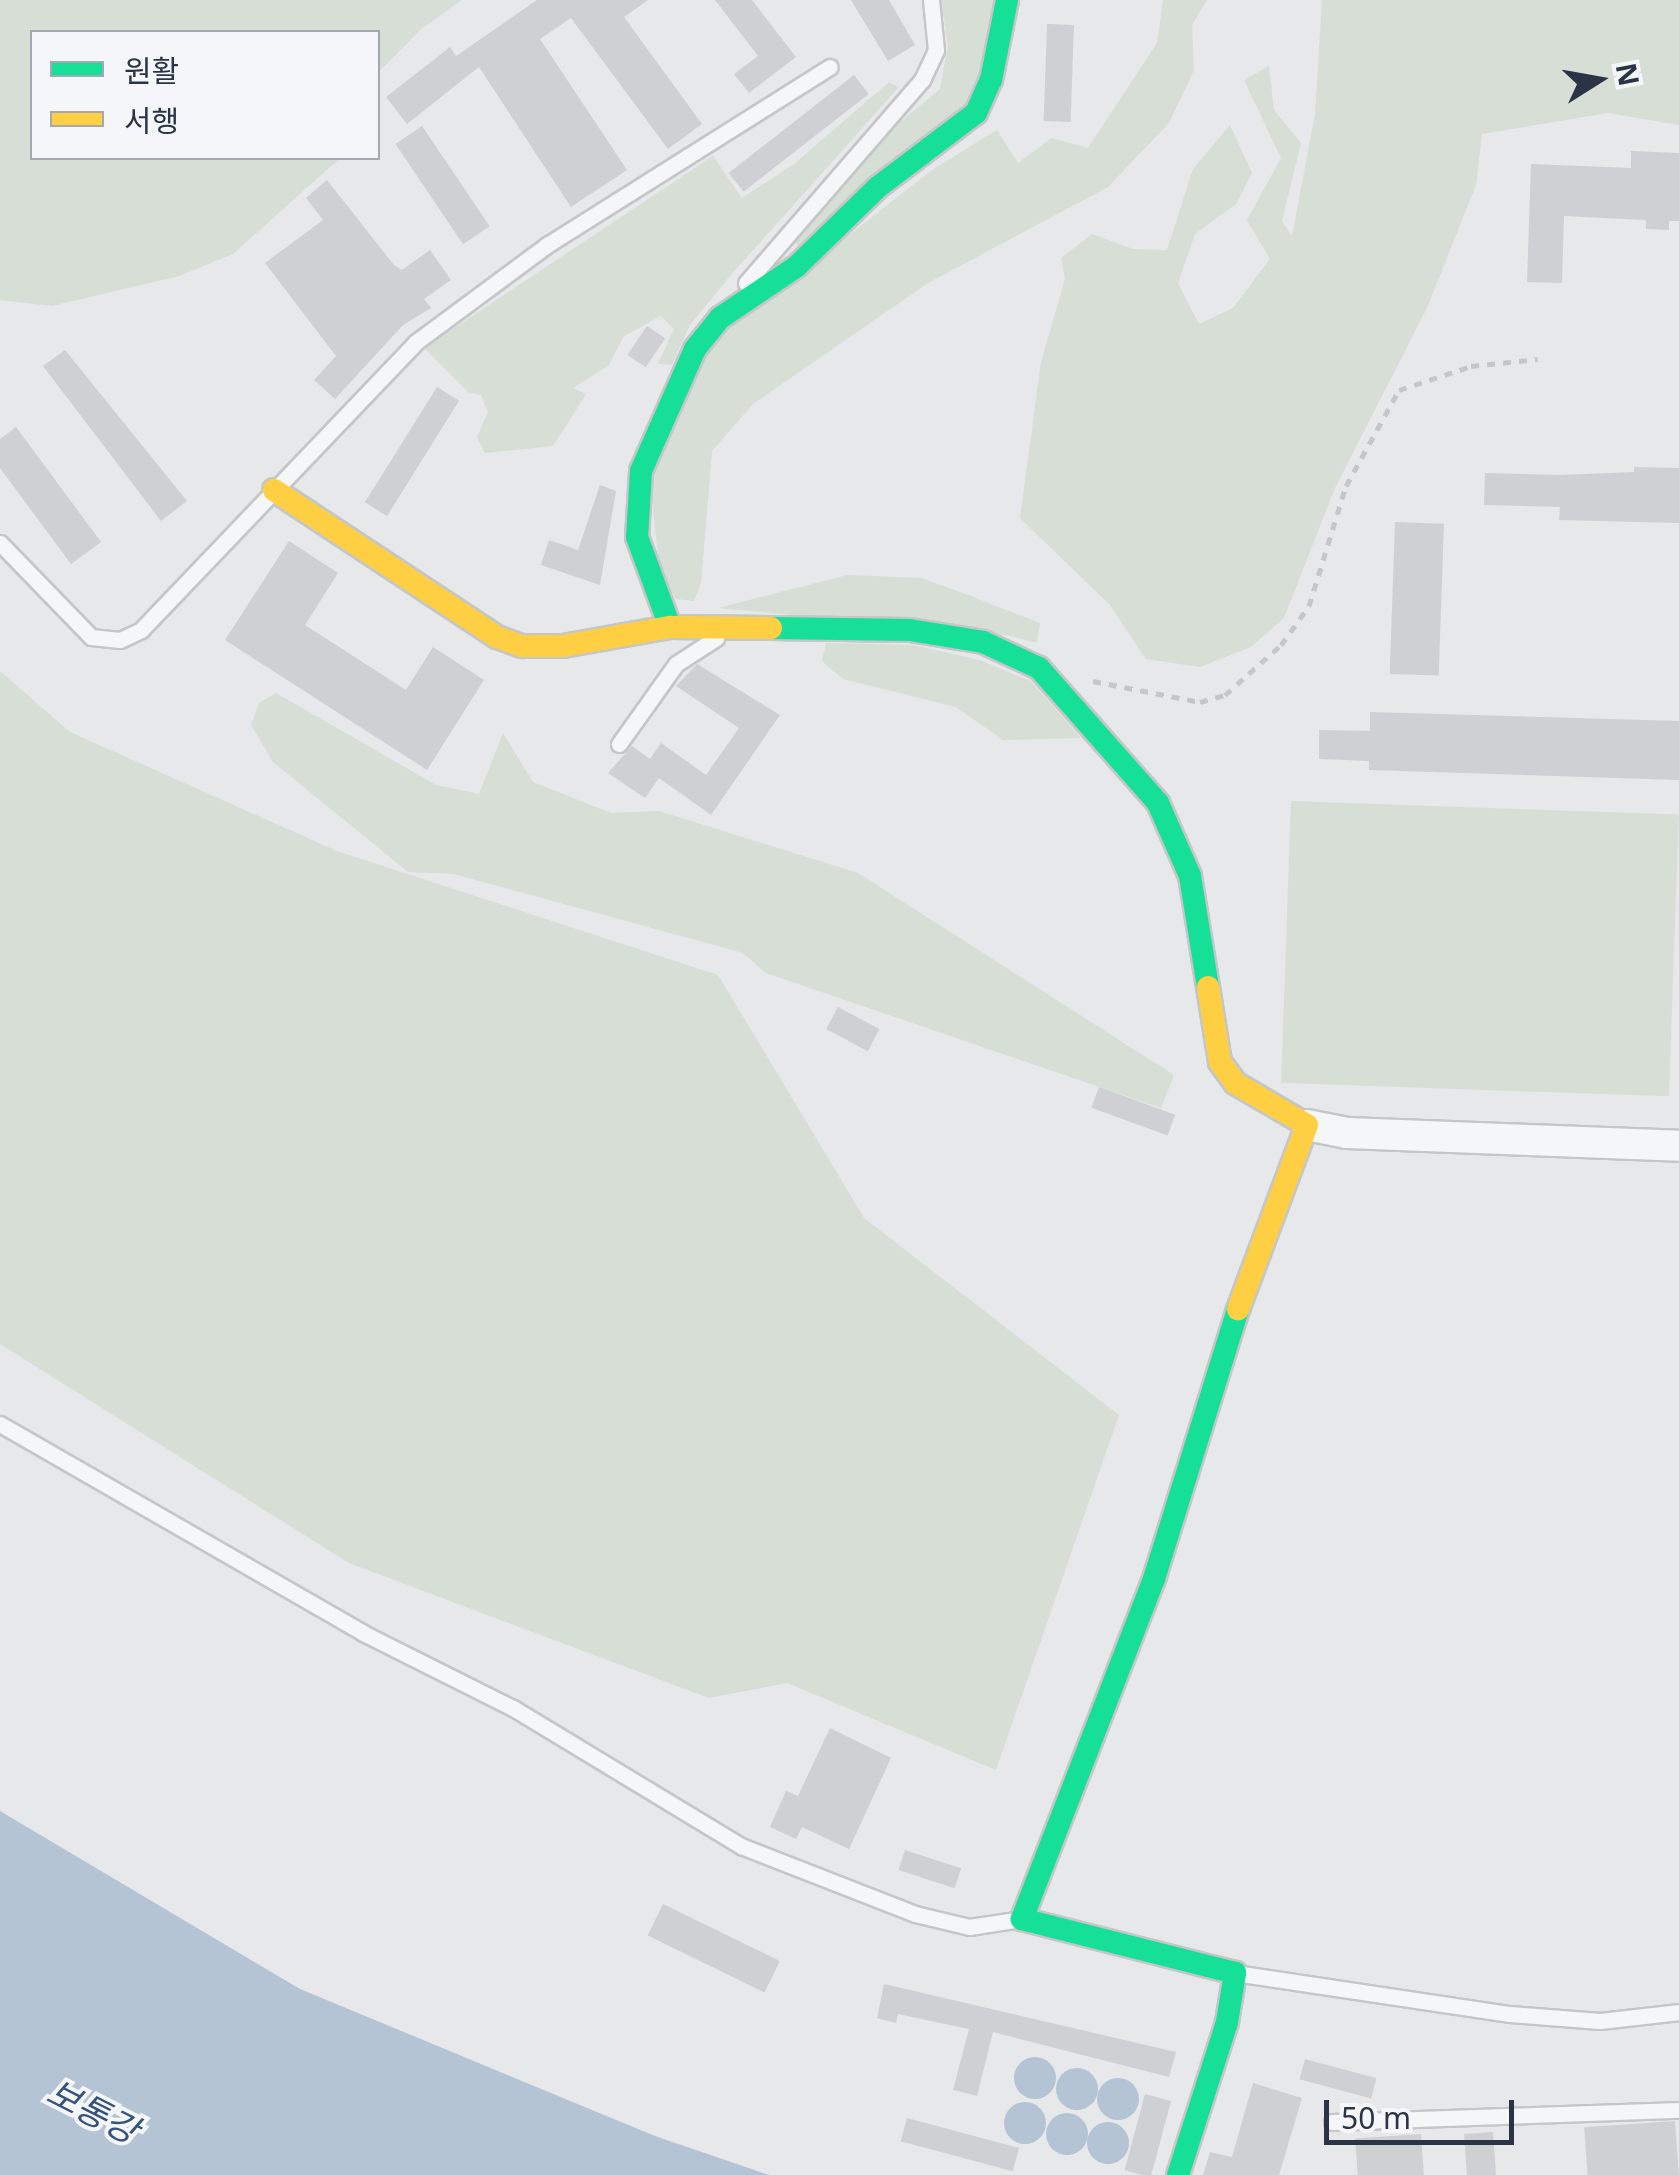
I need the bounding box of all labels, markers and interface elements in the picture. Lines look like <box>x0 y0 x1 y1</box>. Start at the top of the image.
legend <box>30 30 380 160</box>
north arrow <box>1549 30 1649 130</box>
text: 원활 <box>124 50 179 91</box>
text: N <box>1608 59 1649 89</box>
text: 서행 <box>124 100 179 141</box>
water label: 보통강 <box>40 2070 146 2152</box>
scale bar <box>1329 2080 1519 2142</box>
text: 50 m <box>1341 2097 1411 2138</box>

